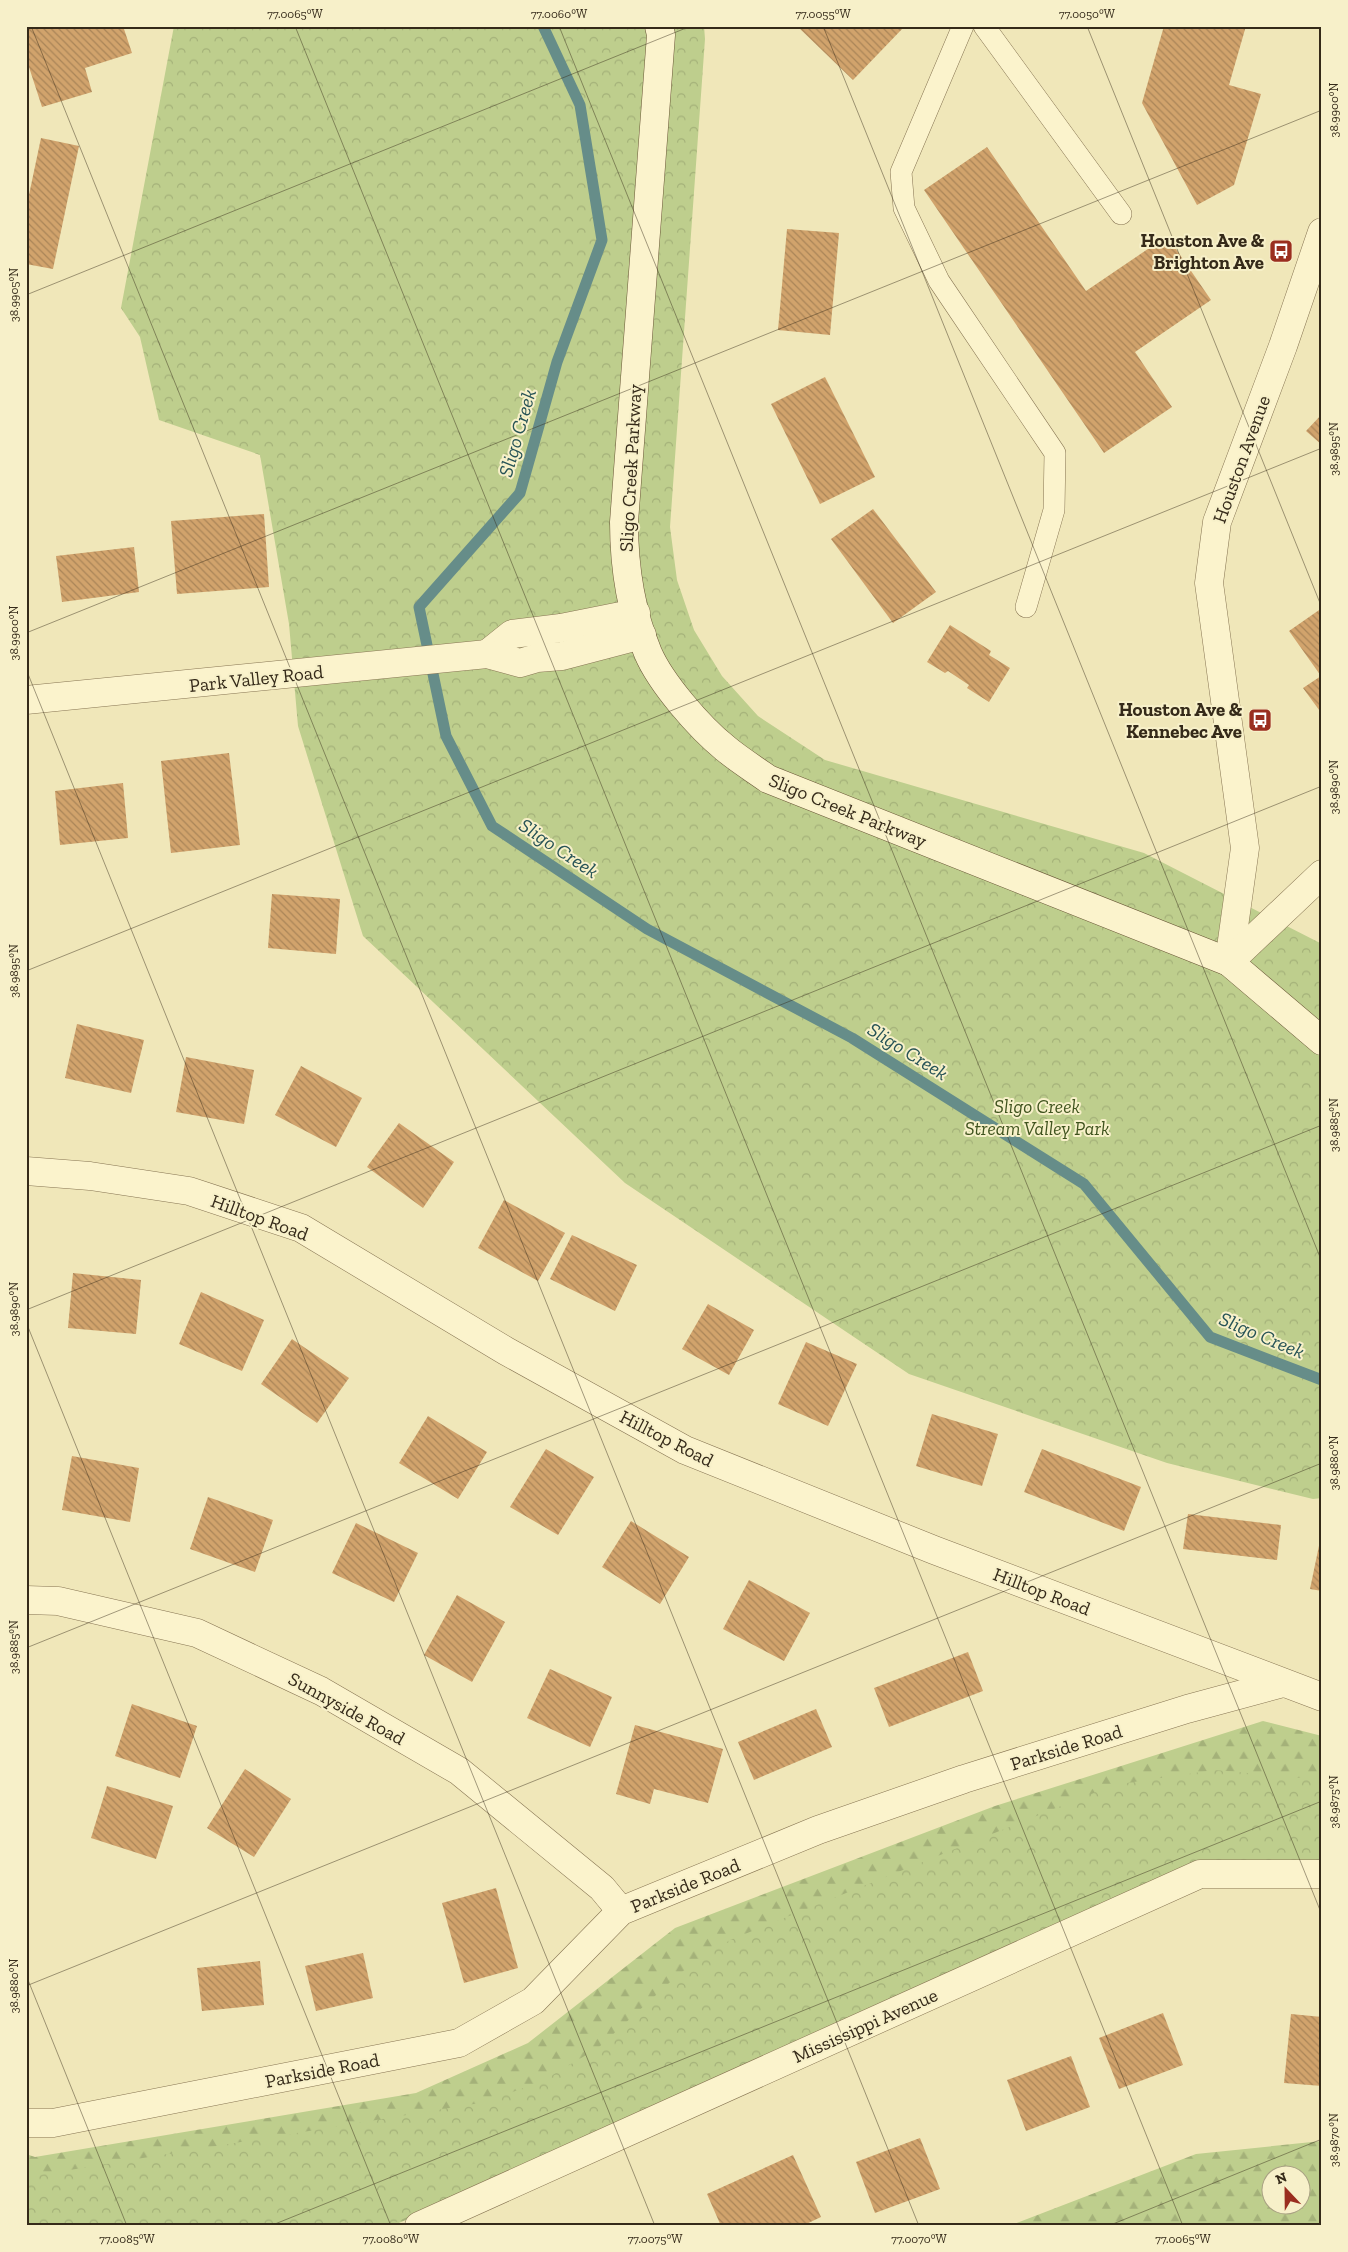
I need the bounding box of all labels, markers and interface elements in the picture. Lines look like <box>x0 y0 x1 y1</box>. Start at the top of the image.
text: 77.0065°W <box>267 7 324 21</box>
text: 77.0060°W <box>531 7 588 21</box>
text: 77.0055°W <box>795 7 851 21</box>
text: 77.0050°W <box>1059 7 1116 21</box>
text: 38.9900°N <box>1327 82 1341 137</box>
place label: Houston Ave & Brighton Ave <box>1140 229 1265 274</box>
bus stop icon: Houston Ave & Brighton Ave <box>1268 238 1294 264</box>
text: 38.9905°N <box>7 268 21 322</box>
street label: Sligo Creek Parkway <box>615 383 646 553</box>
water label: Sligo Creek <box>493 386 541 480</box>
street label: Houston Avenue <box>1208 392 1275 526</box>
text: 38.9895°N <box>1327 422 1341 476</box>
text: 38.9900°N <box>7 605 21 660</box>
street label: Park Valley Road <box>188 660 325 697</box>
place label: Houston Ave & Kennebec Ave <box>1118 698 1243 743</box>
bus stop icon: Houston Ave & Kennebec Ave <box>1247 707 1273 733</box>
text: 38.9890°N <box>1327 760 1341 814</box>
street label: Sligo Creek Parkway <box>766 768 930 853</box>
water label: Sligo Creek <box>515 813 603 883</box>
text: 38.9895°N <box>7 944 21 998</box>
water label: Sligo Creek <box>863 1017 953 1085</box>
park label: Sligo Creek Stream Valley Park <box>965 1095 1109 1140</box>
text: 38.9885°N <box>1327 1098 1341 1152</box>
street label: Hilltop Road <box>208 1189 312 1246</box>
text: 38.9890°N <box>7 1282 21 1336</box>
water label: Sligo Creek <box>1216 1306 1308 1364</box>
street label: Hilltop Road <box>616 1405 718 1472</box>
text: 38.9880°N <box>1327 1436 1341 1490</box>
street label: Hilltop Road <box>990 1562 1094 1621</box>
text: 38.9885°N <box>7 1620 21 1674</box>
street label: Sunnyside Road <box>284 1667 410 1750</box>
street label: Parkside Road <box>1007 1719 1125 1775</box>
text: 38.9875°N <box>1327 1775 1341 1828</box>
street label: Parkside Road <box>627 1853 744 1918</box>
text: 38.9880°N <box>7 1959 21 2013</box>
street label: Mississippi Avenue <box>789 1983 941 2068</box>
street label: Parkside Road <box>263 2048 382 2093</box>
text: 38.9870°N <box>1327 2113 1341 2167</box>
north arrow <box>1260 2164 1310 2214</box>
text: N <box>1273 2168 1290 2188</box>
text: 77.0085°W <box>99 2232 156 2246</box>
text: 77.0080°W <box>363 2232 420 2246</box>
text: 77.0075°W <box>628 2232 683 2246</box>
text: 77.0070°W <box>891 2232 948 2246</box>
text: 77.0065°W <box>1155 2232 1212 2246</box>

